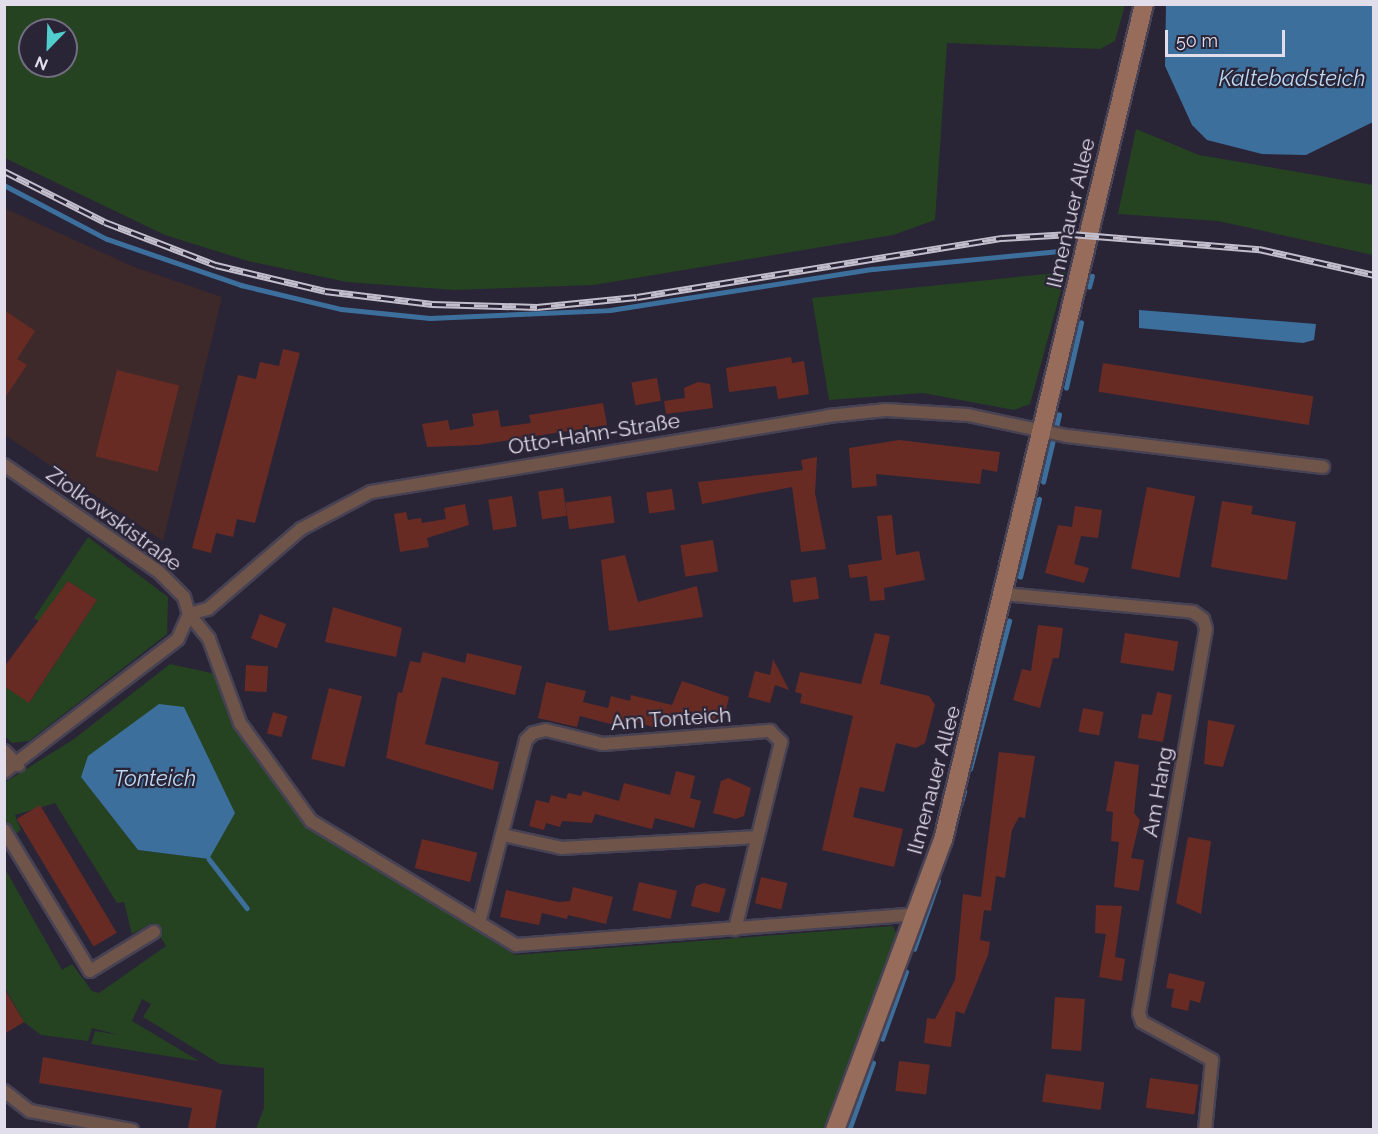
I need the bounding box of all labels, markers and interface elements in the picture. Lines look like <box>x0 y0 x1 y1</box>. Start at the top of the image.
north arrow <box>18 18 78 78</box>
scale bar <box>1168 18 1288 56</box>
text: 50 m <box>1176 30 1218 51</box>
text: N <box>32 52 51 74</box>
water label: Kaltebadsteich <box>1218 66 1366 92</box>
street label: Ilmenauer Allee <box>1041 135 1101 291</box>
street label: Otto-Hahn-Straße <box>506 408 682 460</box>
street label: Ziolkowskistraße <box>41 461 187 577</box>
street label: Am Tonteich <box>610 702 732 736</box>
street label: Ilmenauer Allee <box>902 702 966 858</box>
street label: Am Hang <box>1138 745 1178 839</box>
water label: Tonteich <box>114 766 196 792</box>

